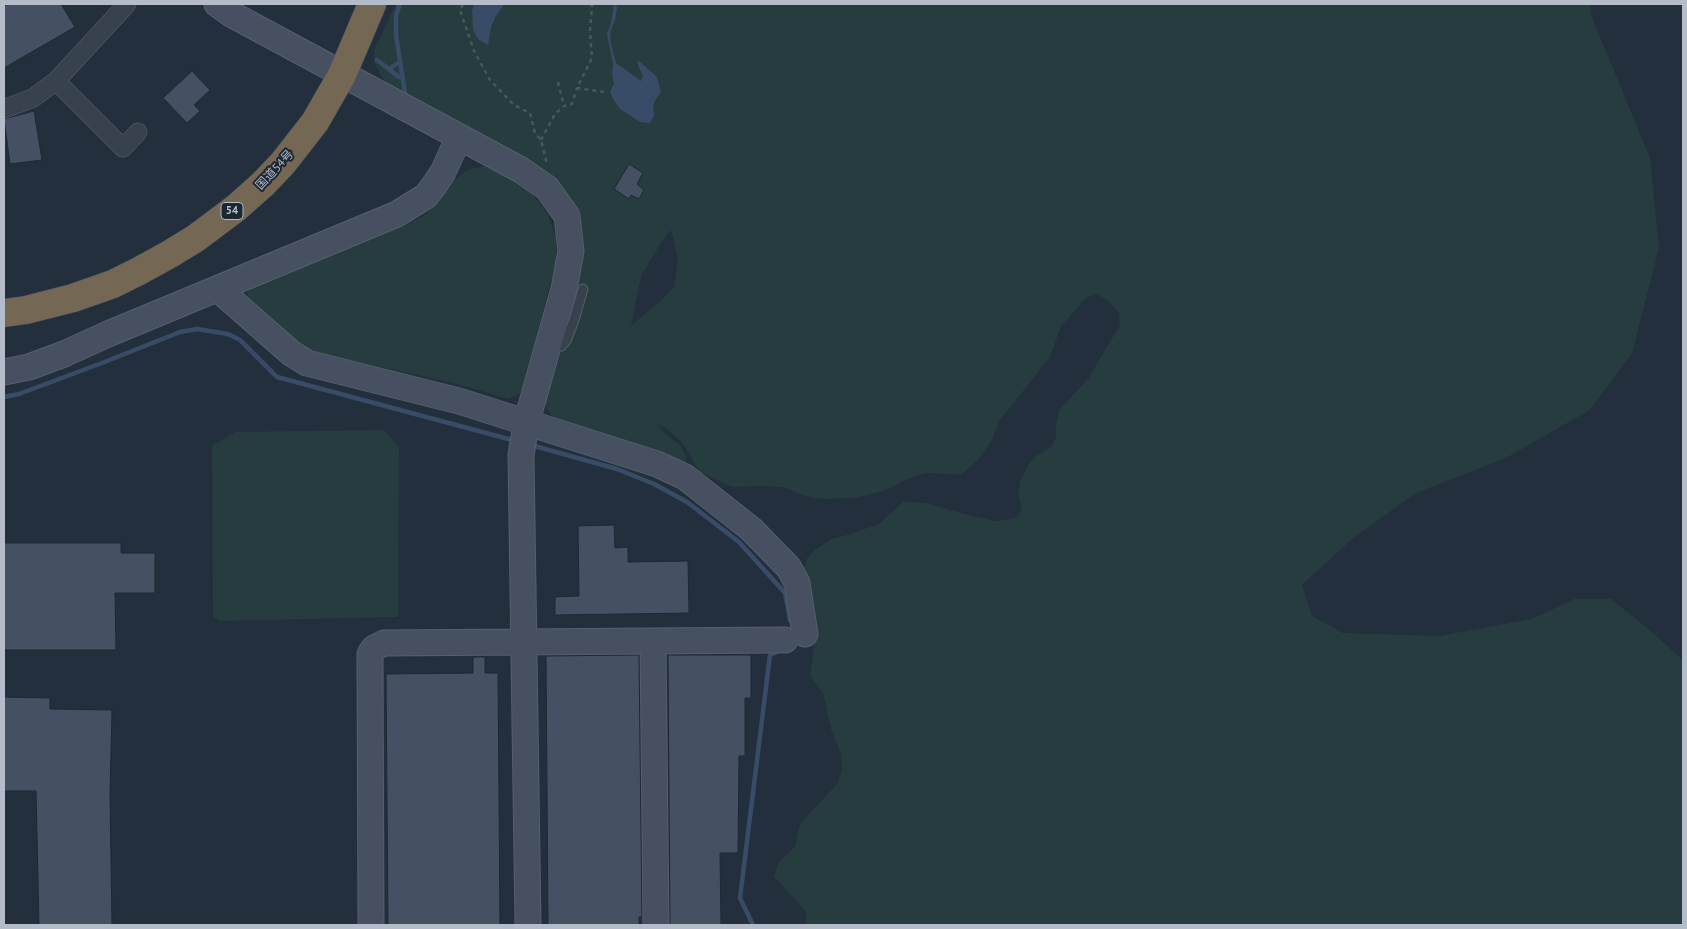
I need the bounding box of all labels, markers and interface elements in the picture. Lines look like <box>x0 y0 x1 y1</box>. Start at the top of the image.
street label: 国道54号 <box>253 147 297 193</box>
road number: 54 <box>221 202 243 220</box>

